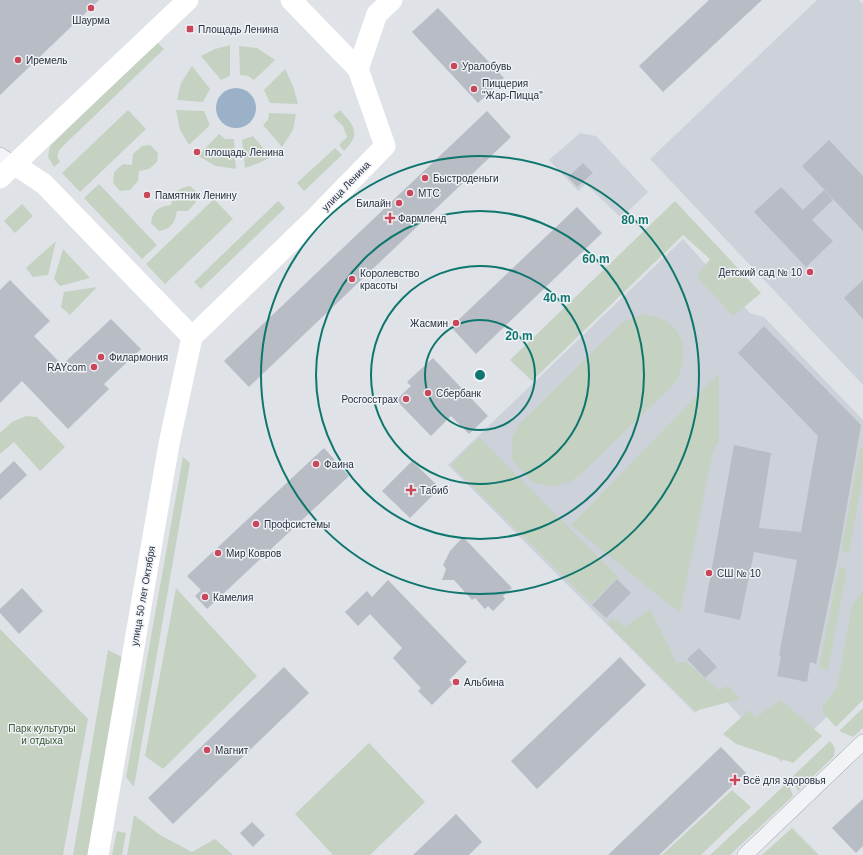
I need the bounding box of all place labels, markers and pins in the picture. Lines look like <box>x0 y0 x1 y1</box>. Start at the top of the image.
marker: Шаурма <box>86 3 96 13</box>
place label: Шаурма <box>72 15 110 26</box>
marker: Площадь Ленина <box>185 24 195 34</box>
place label: Площадь Ленина <box>198 24 279 35</box>
marker: Иремель <box>13 55 23 65</box>
place label: Иремель <box>26 55 67 66</box>
marker: Уралобувь <box>449 61 459 71</box>
place label: Уралобувь <box>462 61 512 72</box>
place label: Пиццерия "Жар-Пицца" <box>482 78 543 101</box>
marker: Пиццерия "Жар-Пицца" <box>469 84 479 94</box>
marker: площадь Ленина <box>192 147 202 157</box>
place label: площадь Ленина <box>205 147 284 158</box>
marker: Быстроденьги <box>420 173 430 183</box>
place label: Быстроденьги <box>433 173 499 184</box>
marker: МТС <box>405 188 415 198</box>
place label: МТС <box>418 188 440 199</box>
marker: Памятник Ленину <box>142 190 152 200</box>
place label: Памятник Ленину <box>155 190 237 201</box>
place label: Билайн <box>356 198 391 209</box>
marker: Билайн <box>394 198 404 208</box>
marker: Фармленд <box>385 213 395 223</box>
place label: Фармленд <box>398 213 447 224</box>
place label: Детский сад № 10 <box>718 267 802 278</box>
marker: Детский сад № 10 <box>805 267 815 277</box>
place label: Королевство красоты <box>360 268 420 291</box>
marker: Королевство красоты <box>347 274 357 284</box>
place label: Жасмин <box>410 318 448 329</box>
marker: Жасмин <box>451 318 461 328</box>
marker: Филармония <box>96 352 106 362</box>
place label: Филармония <box>109 352 168 363</box>
place label: RAYcom <box>47 362 86 373</box>
marker: RAYcom <box>89 362 99 372</box>
centre of rings <box>473 368 487 382</box>
marker: Сбербанк <box>423 388 433 398</box>
place label: Сбербанк <box>436 388 482 399</box>
place label: Росгосстрах <box>342 394 398 405</box>
marker: Росгосстрах <box>401 394 411 404</box>
marker: Фаина <box>311 459 321 469</box>
place label: Фаина <box>324 459 354 470</box>
marker: Табиб <box>405 484 417 496</box>
place label: Табиб <box>420 485 449 496</box>
marker: Профсистемы <box>251 519 261 529</box>
place label: Профсистемы <box>264 519 330 530</box>
marker: Мир Ковров <box>213 548 223 558</box>
place label: Мир Ковров <box>226 548 281 559</box>
marker: СШ № 10 <box>704 568 714 578</box>
place label: СШ № 10 <box>717 568 761 579</box>
marker: Камелия <box>200 592 210 602</box>
place label: Камелия <box>213 592 253 603</box>
marker: Альбина <box>451 677 461 687</box>
place label: Альбина <box>464 677 505 688</box>
marker: Магнит <box>202 745 212 755</box>
place label: Магнит <box>215 745 249 756</box>
marker: Всё для здоровья <box>730 775 740 785</box>
place label: Всё для здоровья <box>743 775 826 786</box>

